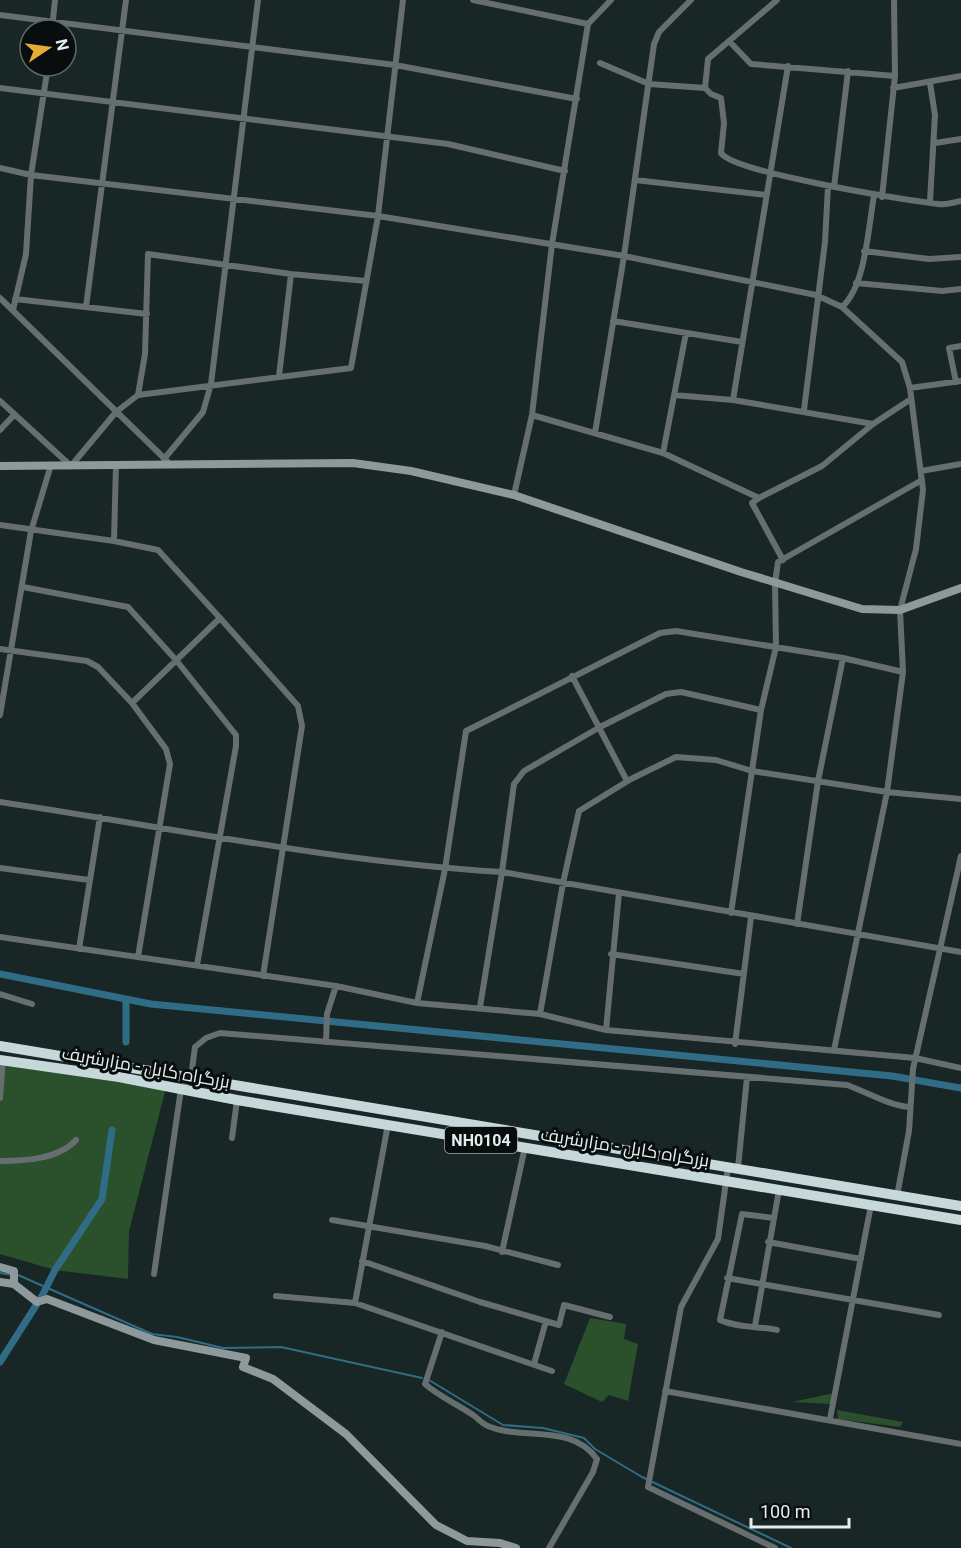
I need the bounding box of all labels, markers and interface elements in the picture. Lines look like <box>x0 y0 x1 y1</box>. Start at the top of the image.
north arrow <box>18 18 78 78</box>
text: N <box>52 37 73 52</box>
street label: بزرگراه کابل - مزارشریف <box>60 1042 232 1093</box>
street label: بزرگراه کابل - مزارشریف <box>539 1123 711 1172</box>
road number: NH0104 <box>445 1127 517 1153</box>
scale bar <box>751 1491 848 1529</box>
text: 100 m <box>760 1501 811 1522</box>

